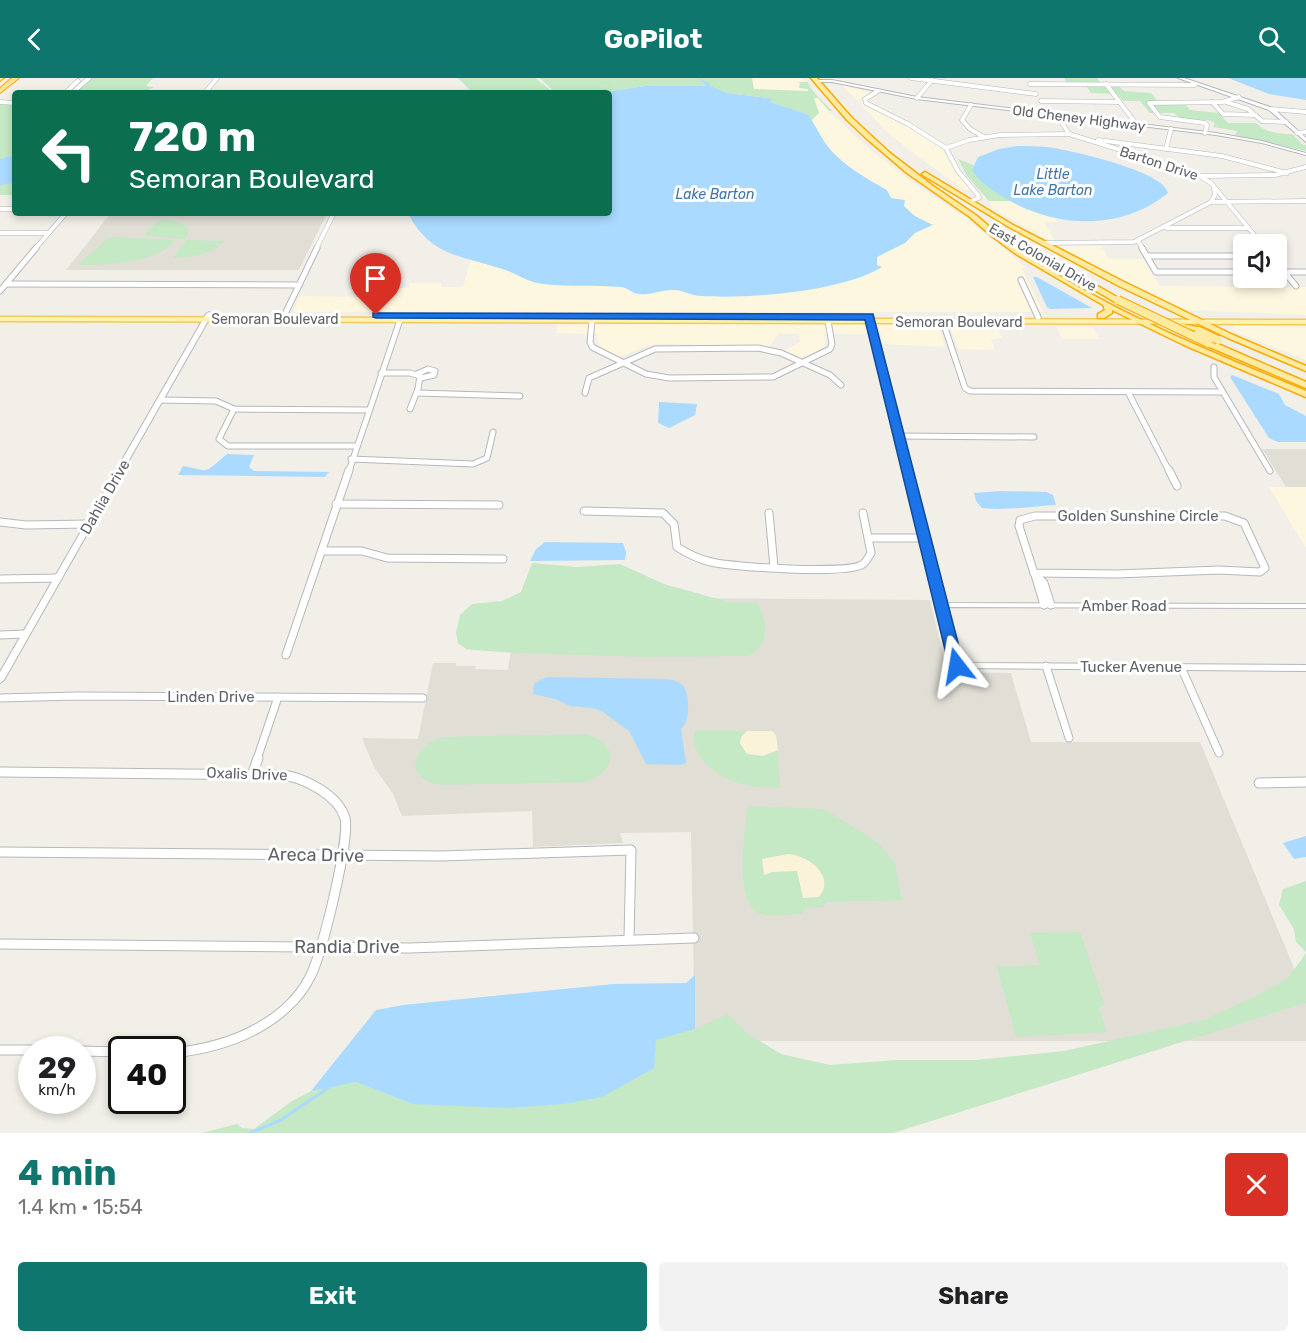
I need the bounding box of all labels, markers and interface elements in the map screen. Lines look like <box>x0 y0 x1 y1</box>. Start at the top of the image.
icon: back <box>18 23 51 56</box>
text: GoPilot <box>604 23 702 55</box>
icon: search <box>1255 23 1288 56</box>
street label: Old Cheney Highway <box>1012 102 1147 135</box>
text: 720 m <box>129 112 256 162</box>
icon: left <box>30 114 108 192</box>
street label: Barton Drive <box>1117 143 1200 184</box>
text: Semoran Boulevard <box>129 163 375 195</box>
water label: Little Lake Barton <box>1014 166 1093 199</box>
water label: Lake Barton <box>676 186 755 203</box>
street label: East Colonial Drive <box>986 220 1100 295</box>
map controls <box>1233 234 1287 288</box>
button: sound <box>1233 234 1287 288</box>
pin <box>350 253 401 315</box>
icon: arrive <box>359 262 392 295</box>
street label: Semoran Boulevard <box>211 311 339 328</box>
street label: Semoran Boulevard <box>895 314 1023 331</box>
street label: Dahlia Drive <box>76 457 134 537</box>
street label: Golden Sunshine Circle <box>1057 507 1219 525</box>
street label: Amber Road <box>1081 597 1167 615</box>
position arrow <box>925 634 989 698</box>
street label: Tucker Avenue <box>1080 658 1182 676</box>
street label: Linden Drive <box>167 688 255 706</box>
street label: Oxalis Drive <box>206 764 288 784</box>
street label: Areca Drive <box>268 843 364 867</box>
street label: Randia Drive <box>294 936 400 958</box>
speed limit sign: 40 <box>108 1036 186 1114</box>
text: 29 <box>38 1050 76 1086</box>
text: km/h <box>38 1081 76 1099</box>
text: 4 min <box>18 1151 117 1194</box>
button: close <box>1225 1153 1288 1216</box>
text: 1.4 km · 15:54 <box>18 1195 143 1219</box>
button: Exit <box>18 1262 647 1331</box>
button: Share <box>659 1262 1288 1331</box>

